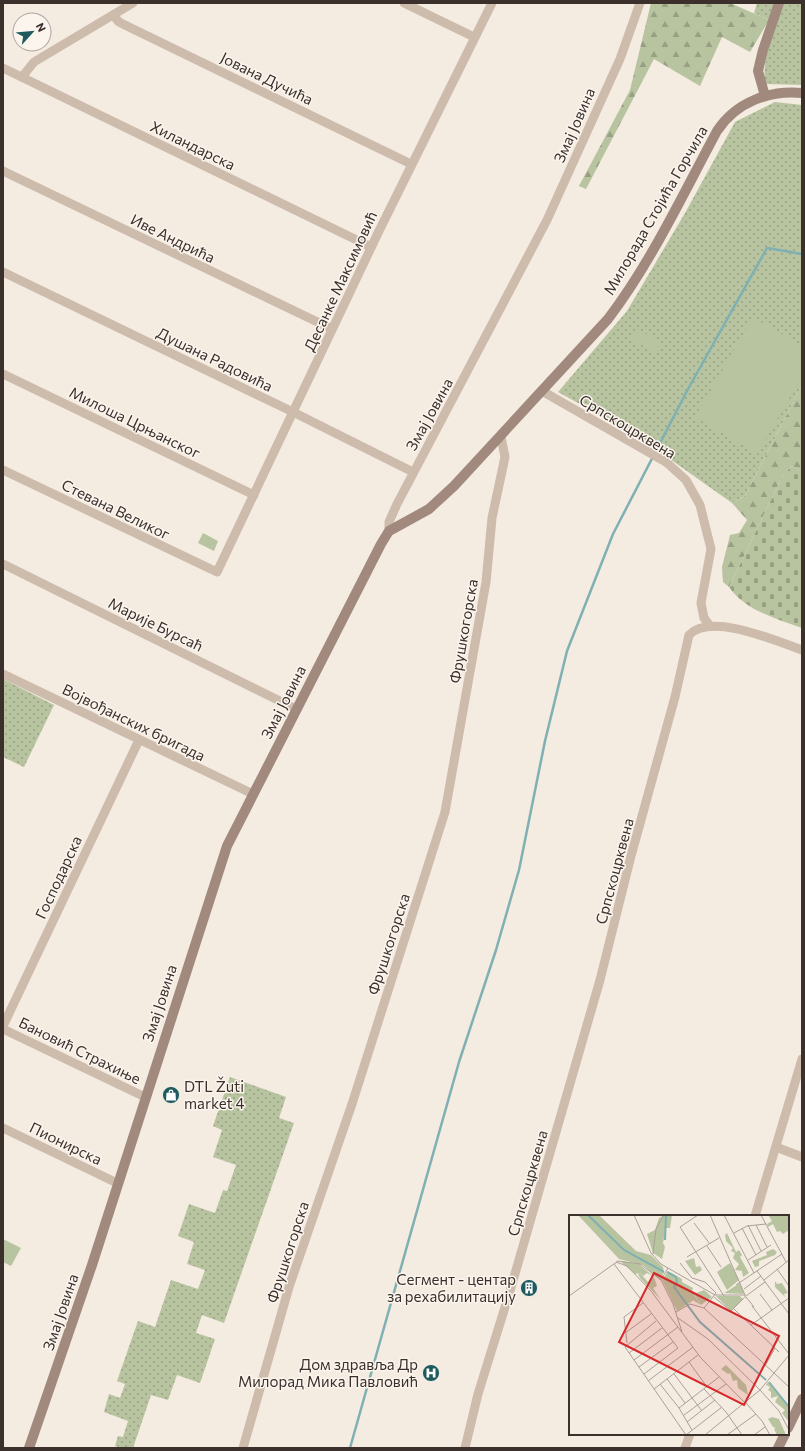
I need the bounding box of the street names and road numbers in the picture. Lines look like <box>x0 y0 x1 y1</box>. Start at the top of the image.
street label: Јована Дучића <box>218 48 316 108</box>
street label: Змај Јовина <box>550 85 598 165</box>
street label: Хиландарска <box>148 117 238 173</box>
street label: Милорада Стојића Горчила <box>599 122 711 298</box>
street label: Десанке Максимовић <box>300 208 380 354</box>
street label: Иве Андрића <box>128 210 218 266</box>
street label: Душана Радовића <box>154 323 276 395</box>
street label: Змај Јовина <box>402 375 456 453</box>
street label: Милоша Црњанског <box>67 382 204 462</box>
street label: Српскоцрквена <box>576 390 680 462</box>
street label: Стевана Великог <box>59 475 173 543</box>
street label: Фрушкогорска <box>445 577 481 685</box>
street label: Марије Бурсаћ <box>106 593 206 655</box>
street label: Змај Јовина <box>257 662 309 742</box>
street label: Војвођанских бригада <box>60 680 208 764</box>
street label: Српскоцрквена <box>591 816 637 926</box>
street label: Господарска <box>31 833 85 921</box>
street label: Фрушкогорска <box>363 891 413 997</box>
street label: Змај Јовина <box>138 962 180 1044</box>
street label: Бановић Страхиње <box>16 1013 144 1087</box>
street label: Пионирска <box>27 1118 105 1168</box>
street label: Српскоцрквена <box>503 1128 551 1238</box>
street label: Фрушкогорска <box>262 1199 312 1305</box>
street label: Змај Јовина <box>38 1271 82 1353</box>

